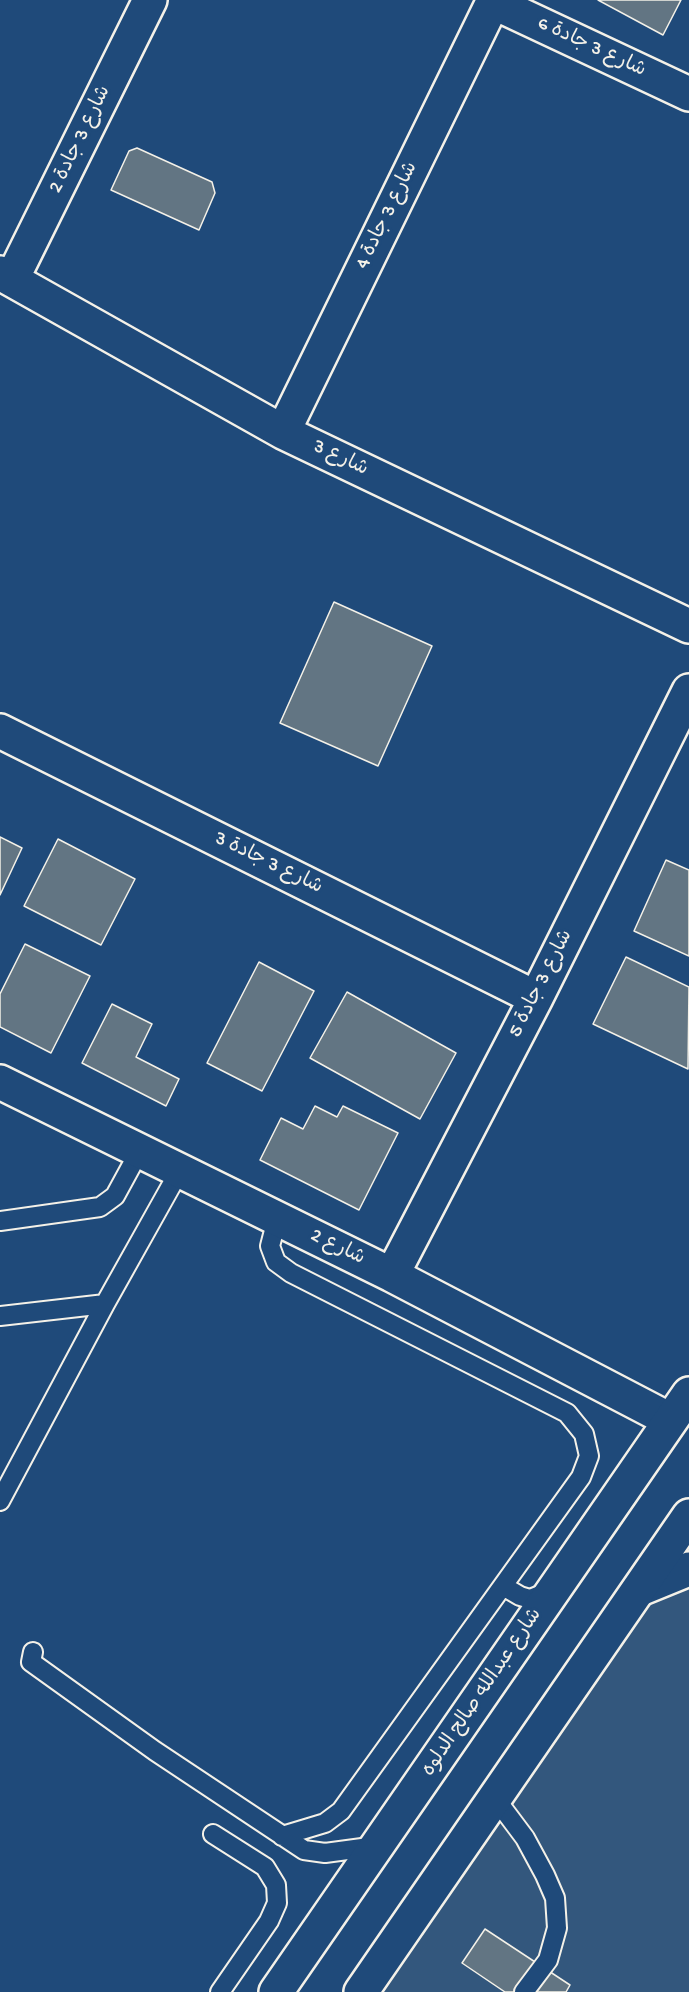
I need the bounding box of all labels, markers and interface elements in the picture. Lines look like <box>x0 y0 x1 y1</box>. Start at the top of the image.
street label: شارع 3 جادة 6 <box>533 12 649 84</box>
street label: شارع 3 جادة 2 <box>45 82 117 198</box>
street label: شارع 3 جادة 4 <box>352 159 424 273</box>
street label: شارع 3 <box>308 435 372 483</box>
street label: شارع 3 جادة 3 <box>210 828 326 900</box>
street label: شارع 3 جادة 5 <box>505 926 579 1042</box>
street label: شارع 2 <box>306 1225 368 1271</box>
street label: شارع عبدالله صالح الدلوه <box>418 1604 548 1782</box>

